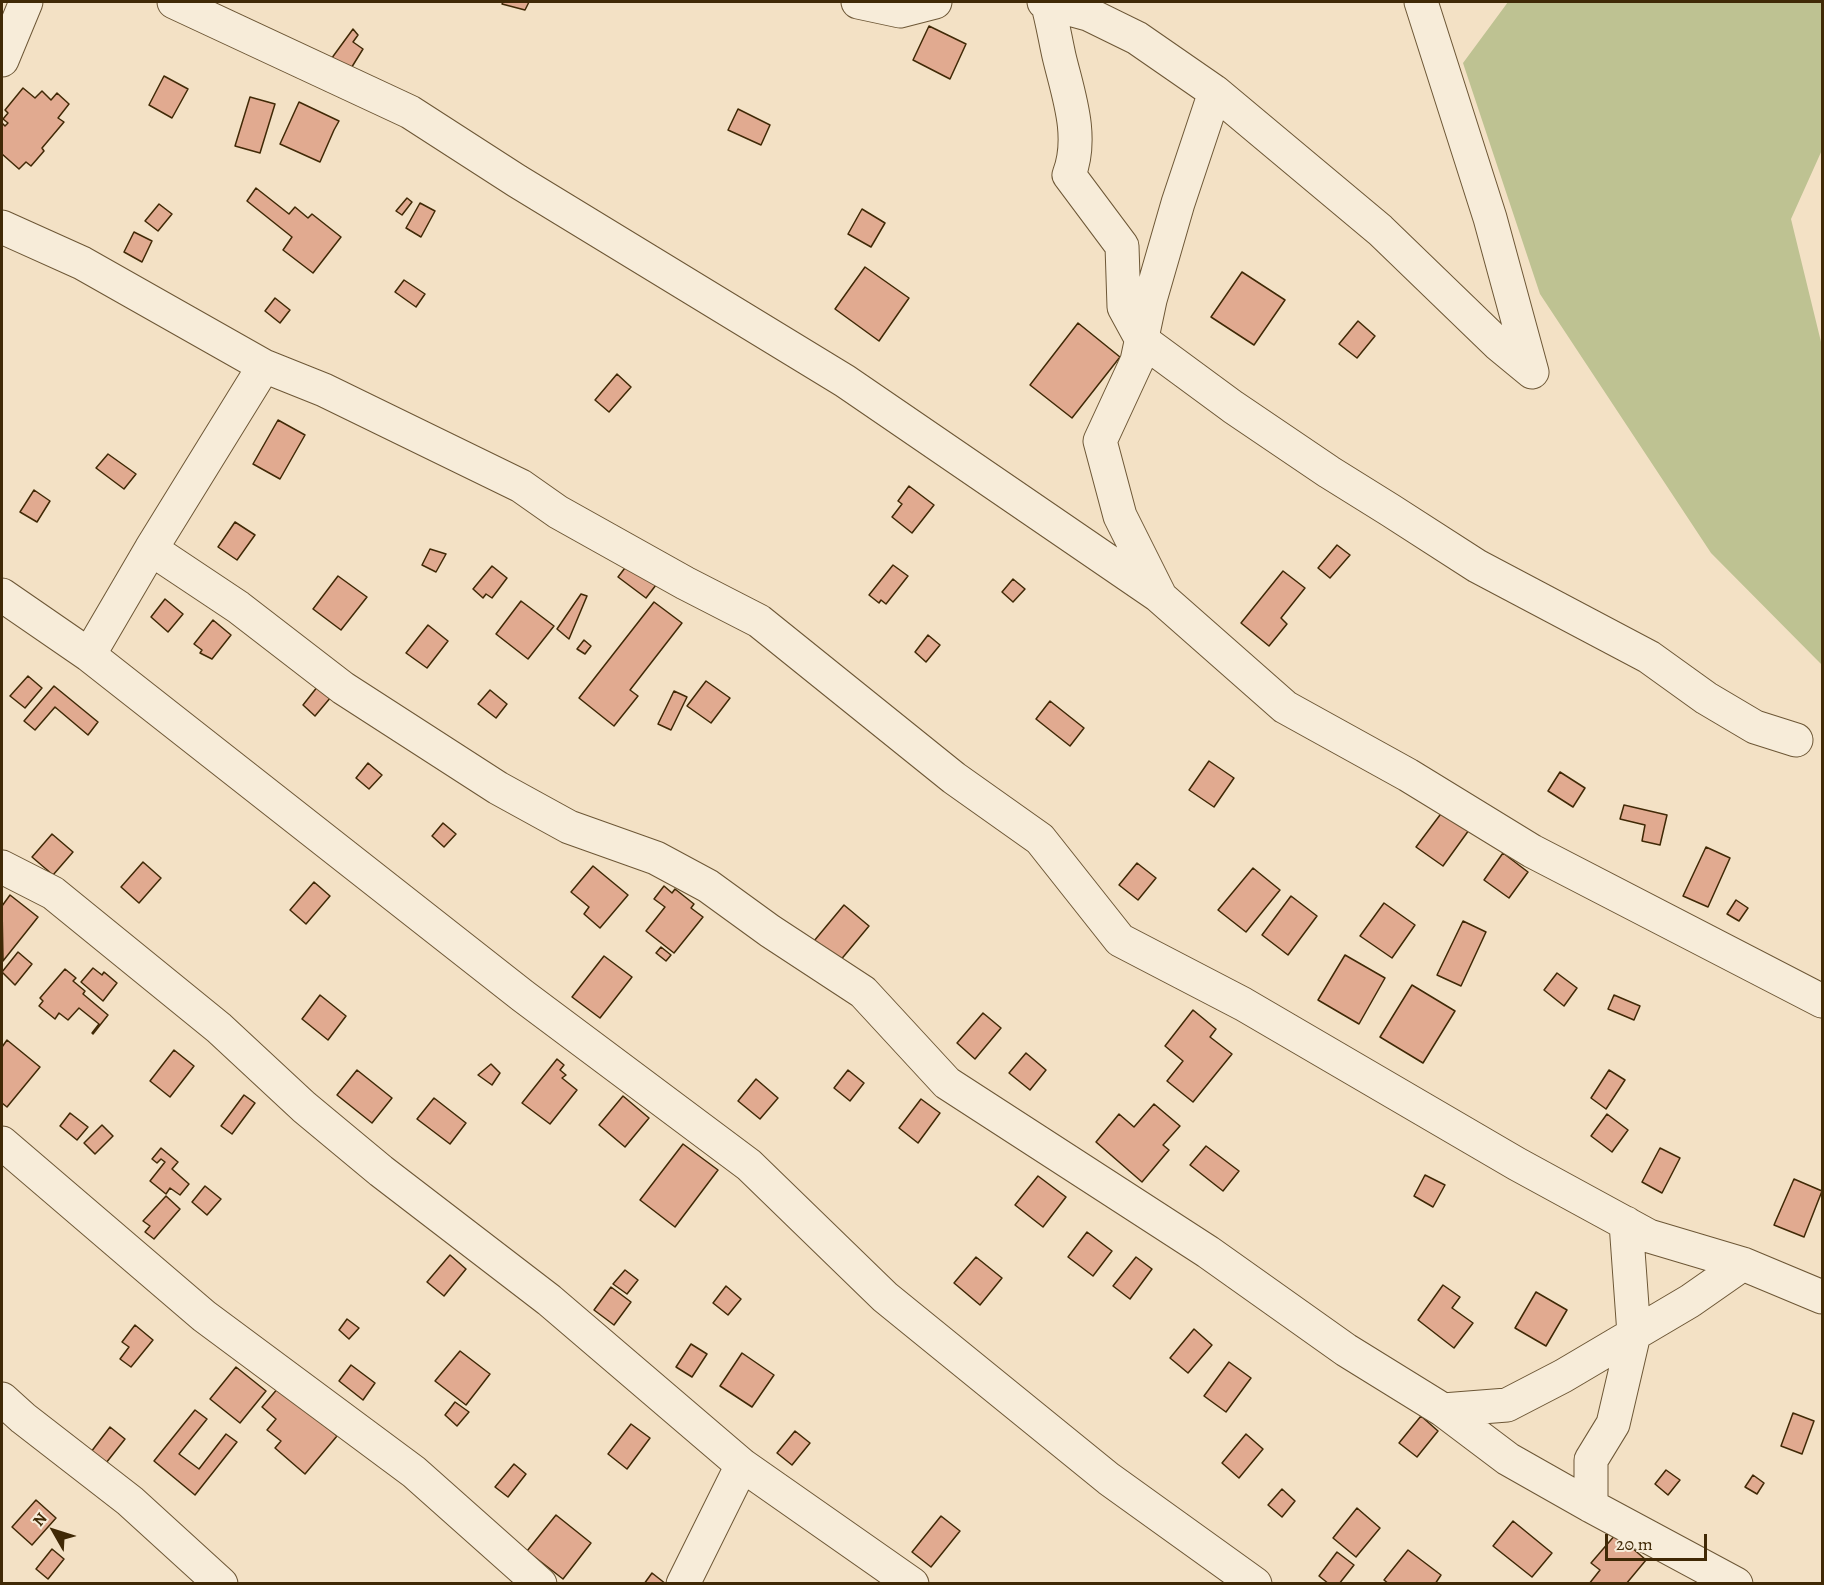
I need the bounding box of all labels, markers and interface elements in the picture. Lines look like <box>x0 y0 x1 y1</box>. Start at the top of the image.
north arrow <box>24 1501 84 1561</box>
text: N <box>28 1508 52 1531</box>
scale bar <box>1608 1522 1710 1560</box>
text: 20 m <box>1616 1532 1653 1556</box>

